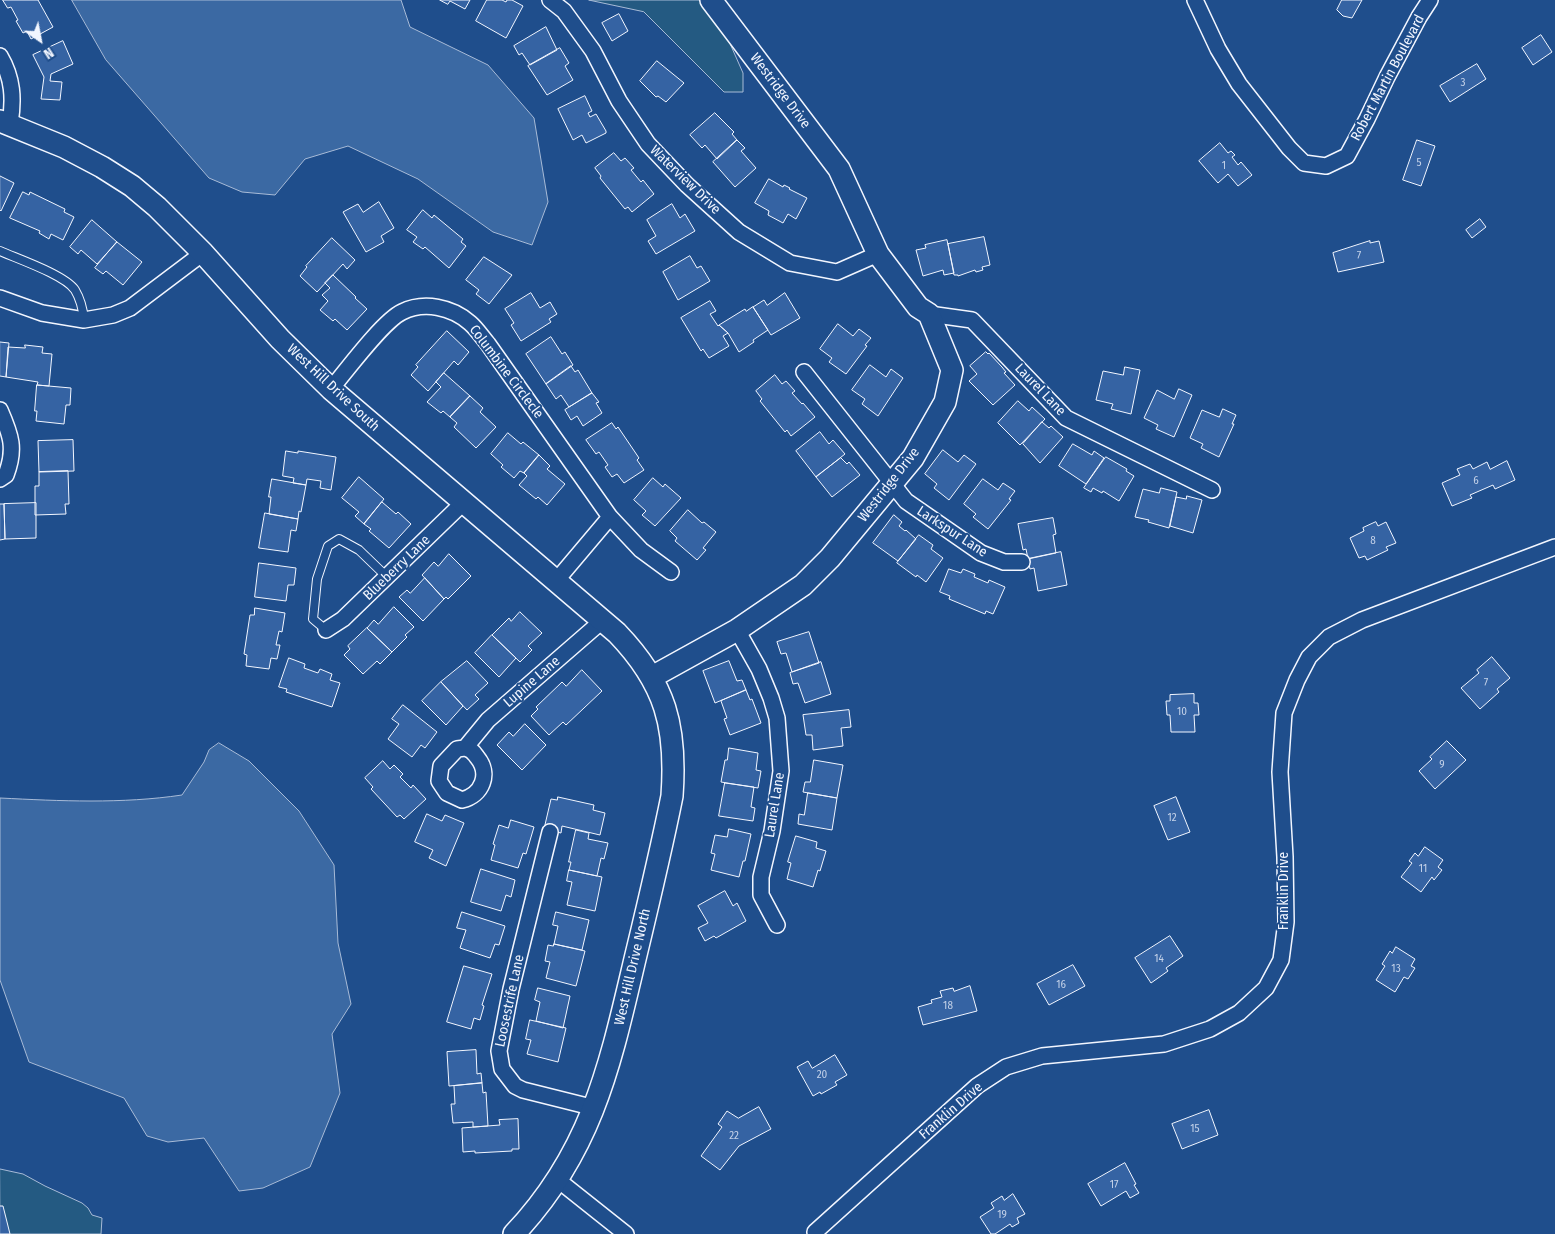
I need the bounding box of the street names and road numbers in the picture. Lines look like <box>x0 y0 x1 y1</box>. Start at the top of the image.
street label: Robert Martin Boulevard <box>1348 12 1428 144</box>
street label: Westridge Drive <box>746 50 814 132</box>
street label: Waterview Drive <box>646 142 724 218</box>
street label: Columbine Circlecle <box>465 322 547 422</box>
street label: West Hill Drive South <box>283 341 383 435</box>
street label: Laurel Lane <box>1011 360 1069 420</box>
street label: Westridge Drive <box>855 444 923 526</box>
street label: Larkspur Lane <box>914 503 990 561</box>
street label: Blueberry Lane <box>360 532 434 604</box>
street label: Lupine Lane <box>500 653 564 711</box>
street label: Laurel Lane <box>762 771 788 839</box>
street label: Franklin Drive <box>1276 852 1292 930</box>
street label: West Hill Drive North <box>611 907 655 1027</box>
street label: Loosestrife Lane <box>492 953 528 1049</box>
street label: Franklin Drive <box>916 1079 986 1143</box>

